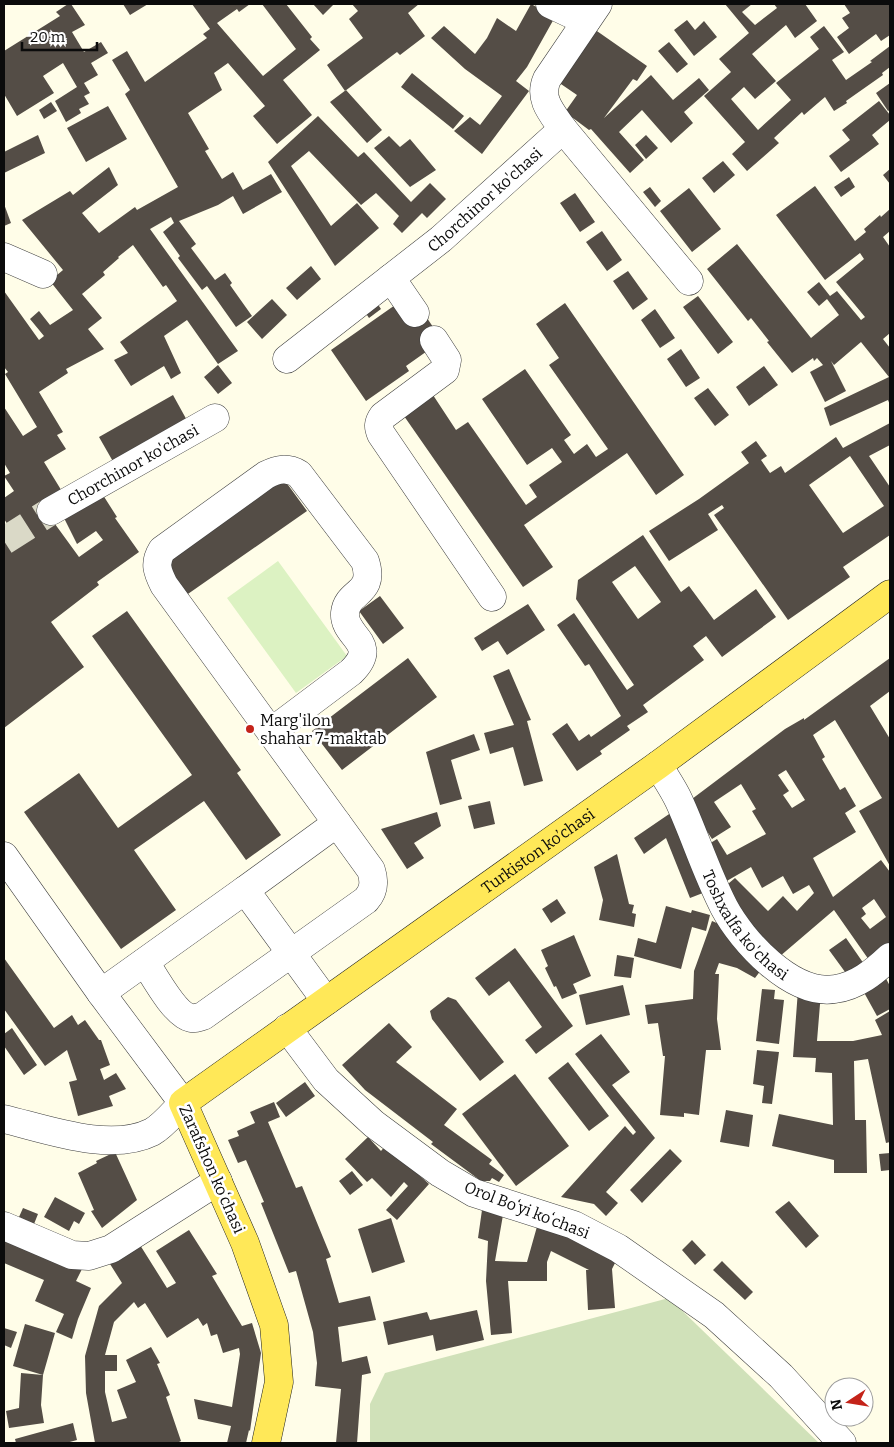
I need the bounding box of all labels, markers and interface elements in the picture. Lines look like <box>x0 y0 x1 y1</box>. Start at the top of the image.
scale bar <box>22 20 98 52</box>
text: 20 m <box>30 28 66 46</box>
street label: Chorchinor ko'chasi <box>423 143 546 256</box>
street label: Chorchinor ko'chasi <box>64 420 202 509</box>
place label: Marg'ilon shahar 7-maktab <box>260 711 387 748</box>
marker: Marg'ilon shahar 7-maktab <box>244 723 256 735</box>
street label: Turkiston ko’chasi <box>478 804 598 897</box>
street label: Toshxalfa ko'chasi <box>699 867 792 984</box>
street label: Zarafshon koʻchasi <box>175 1102 249 1237</box>
street label: Orol Boʻyi koʻchasi <box>462 1177 593 1243</box>
north arrow <box>824 1377 874 1427</box>
text: N <box>827 1397 846 1412</box>

